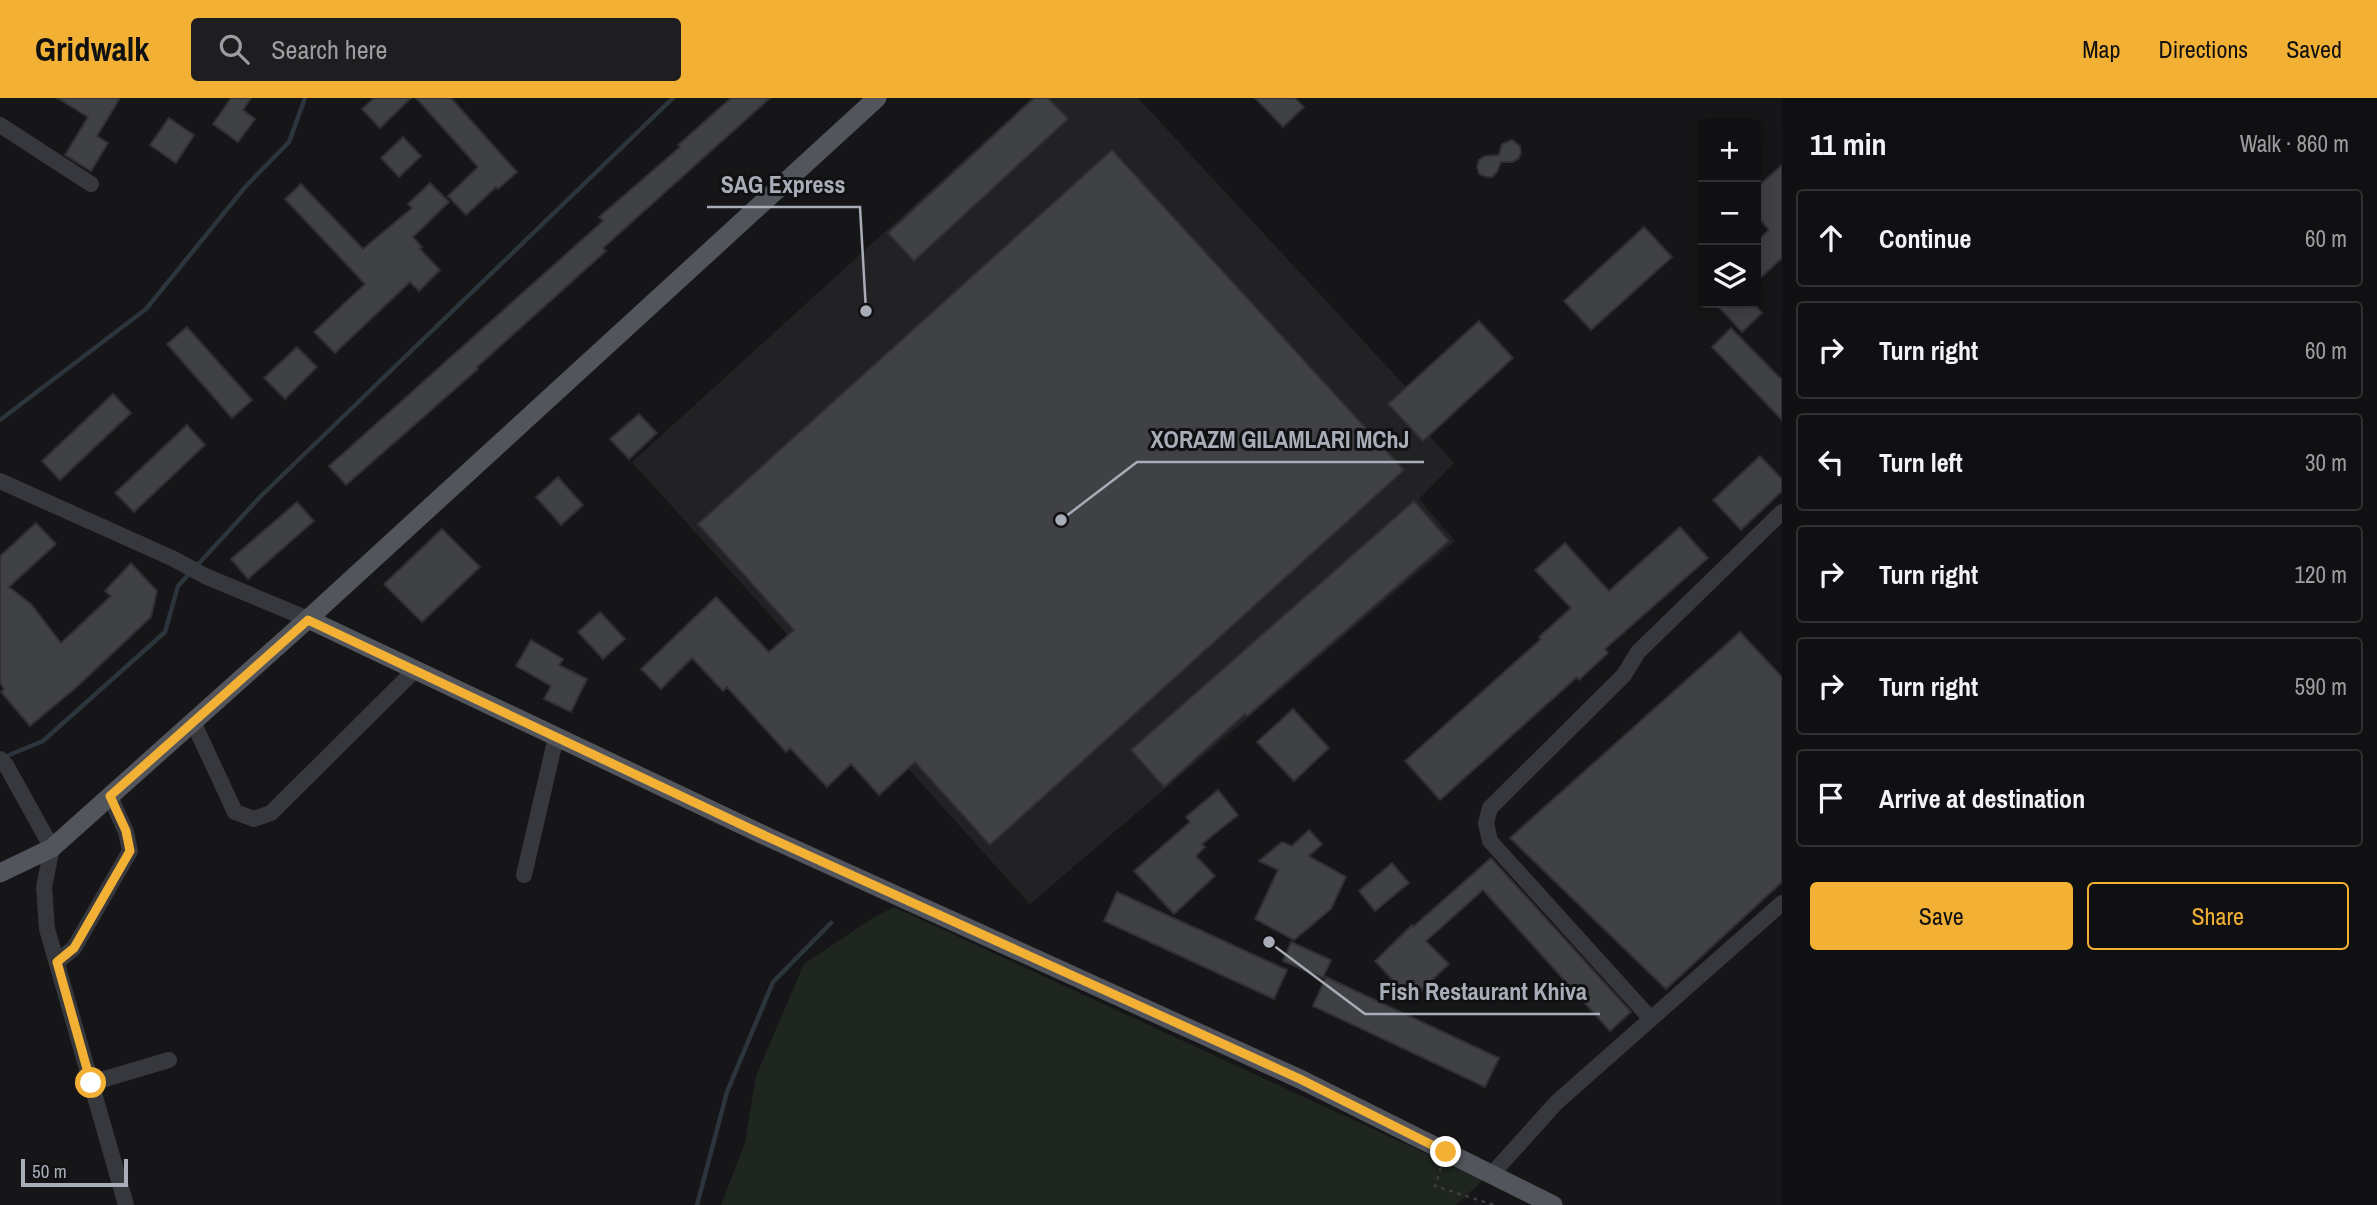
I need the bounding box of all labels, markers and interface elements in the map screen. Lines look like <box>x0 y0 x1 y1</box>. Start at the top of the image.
search box <box>191 18 681 81</box>
text: Gridwalk <box>35 27 149 71</box>
icon: search <box>215 30 253 68</box>
text: Search here <box>271 32 387 67</box>
text: Map <box>2082 33 2120 65</box>
text: Directions <box>2158 33 2248 65</box>
text: Saved <box>2286 33 2342 65</box>
map controls <box>1698 119 1761 308</box>
button: + <box>1698 119 1761 182</box>
text: 11 min <box>1810 124 1887 164</box>
text: Walk · 860 m <box>2240 128 2349 159</box>
callout: SAG Express <box>707 162 860 207</box>
text: SAG Express <box>721 168 845 200</box>
button: − <box>1698 182 1761 245</box>
icon: ahead <box>1812 219 1850 257</box>
text: Continue <box>1879 221 1971 256</box>
text: 60 m <box>2305 223 2347 254</box>
button: layers <box>1698 245 1761 308</box>
icon: right <box>1812 331 1850 369</box>
text: Turn right <box>1879 333 1978 368</box>
text: 60 m <box>2305 335 2347 366</box>
callout: XORAZM GILAMLARI MChJ <box>1137 417 1424 462</box>
text: XORAZM GILAMLARI MChJ <box>1150 423 1410 455</box>
icon: left <box>1812 443 1850 481</box>
text: Turn left <box>1879 445 1963 480</box>
text: 30 m <box>2305 447 2347 478</box>
icon: right <box>1812 555 1850 593</box>
text: Turn right <box>1879 557 1978 592</box>
text: 120 m <box>2295 559 2347 590</box>
icon: right <box>1812 667 1850 705</box>
text: Turn right <box>1879 669 1978 704</box>
text: 590 m <box>2295 671 2347 702</box>
icon: arrive <box>1812 779 1850 817</box>
text: Arrive at destination <box>1879 781 2085 816</box>
button: Save <box>1810 882 2073 950</box>
button: Share <box>2087 882 2349 950</box>
callout: Fish Restaurant Khiva <box>1365 969 1600 1014</box>
text: Fish Restaurant Khiva <box>1379 975 1587 1007</box>
route start <box>75 1067 106 1098</box>
route end <box>1430 1136 1461 1167</box>
scale bar <box>21 1156 128 1188</box>
text: 50 m <box>32 1158 67 1184</box>

